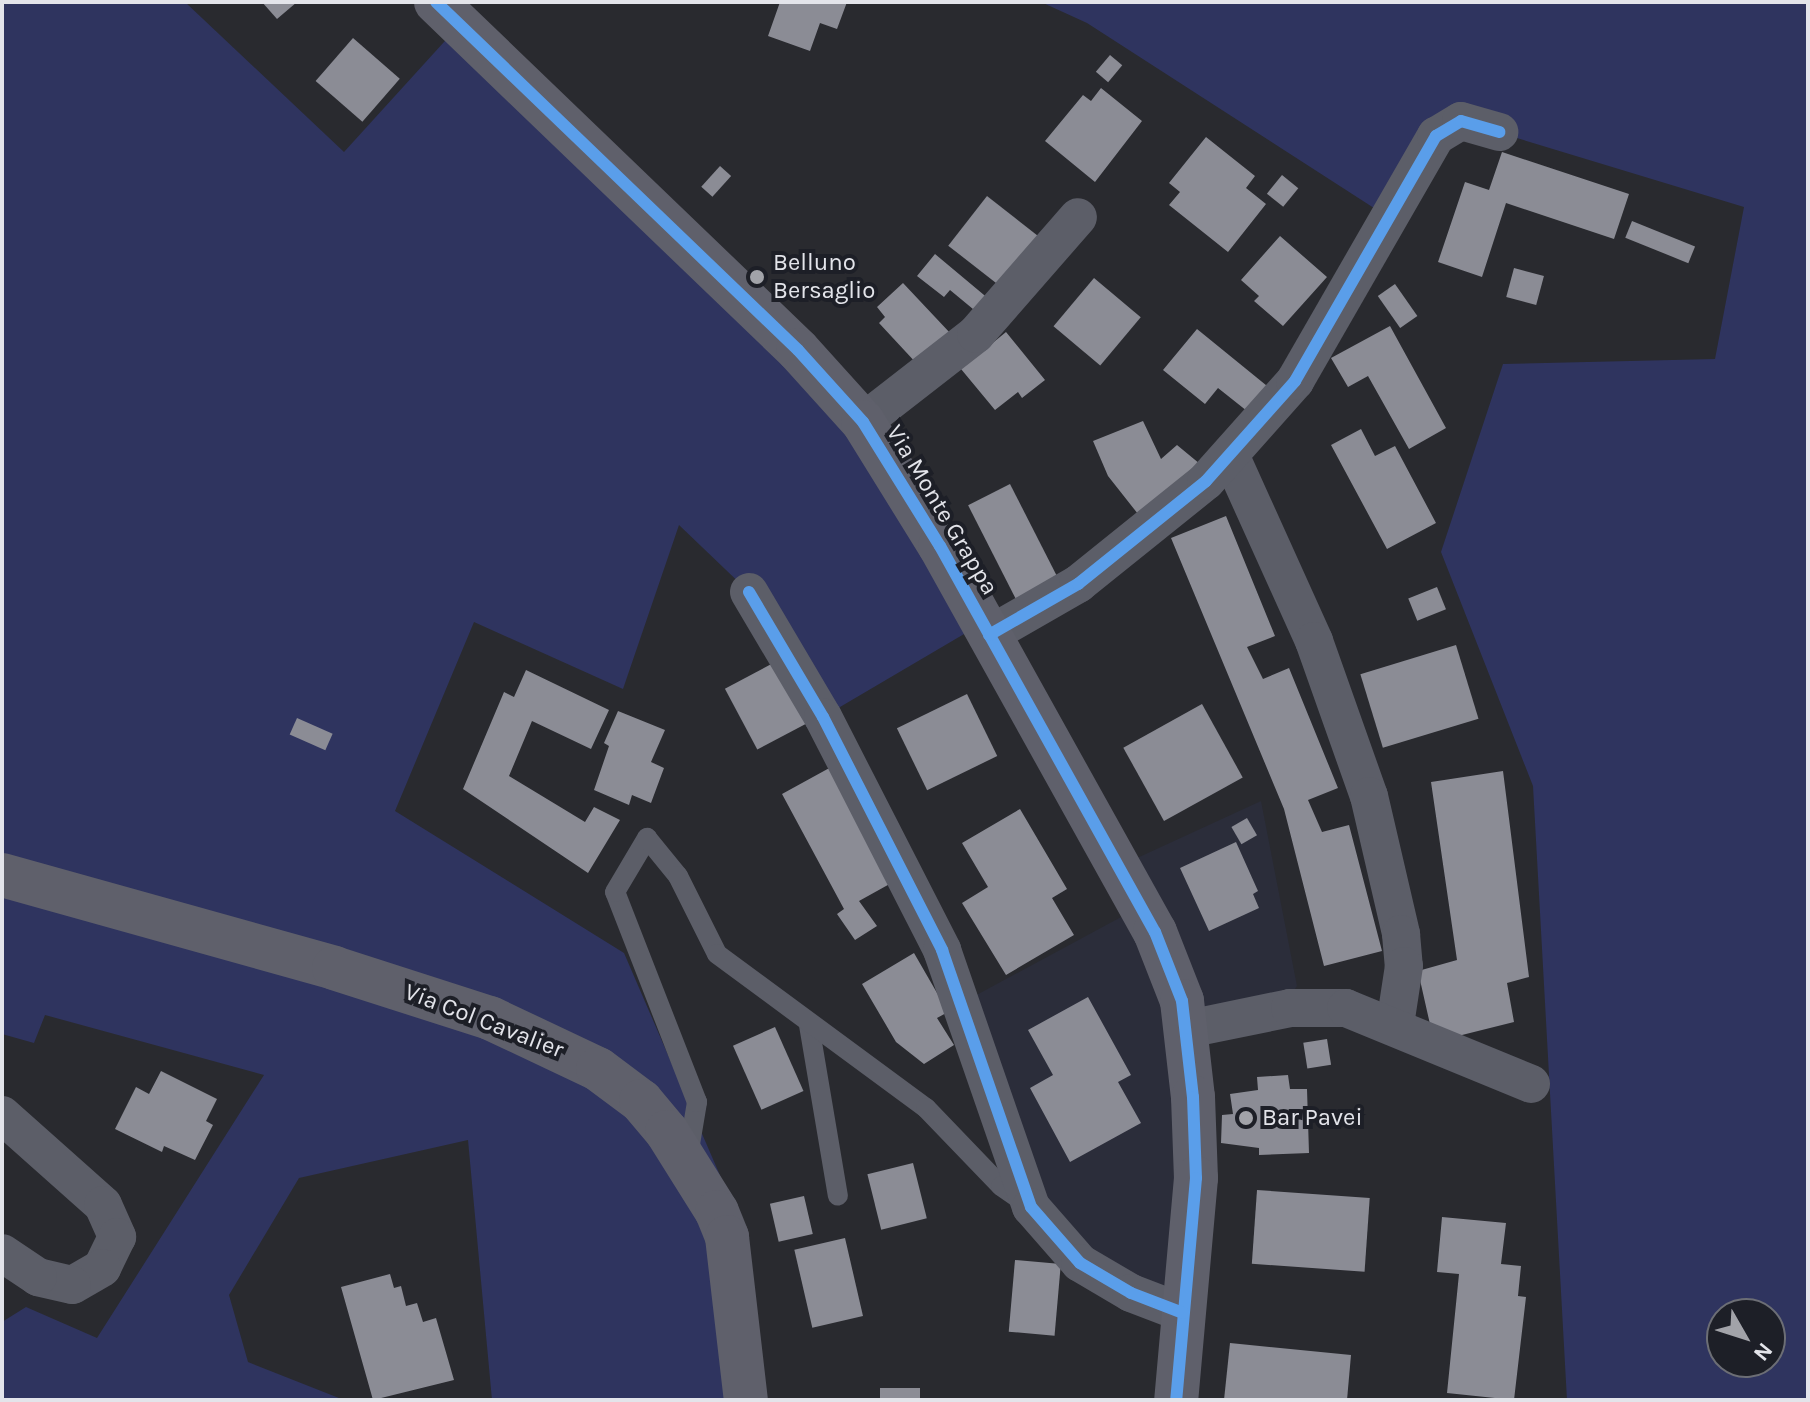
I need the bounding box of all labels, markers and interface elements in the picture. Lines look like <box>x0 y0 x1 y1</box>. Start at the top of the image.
place label: Belluno Bersaglio <box>773 249 875 305</box>
marker: Belluno Bersaglio <box>748 268 766 286</box>
street label: Via Monte Grappa <box>880 420 1004 600</box>
street label: Via Col Cavalier <box>400 977 568 1065</box>
place label: Bar Pavei <box>1262 1104 1363 1132</box>
marker: Bar Pavei <box>1237 1109 1255 1127</box>
north arrow <box>1706 1298 1786 1378</box>
text: N <box>1748 1338 1778 1366</box>

